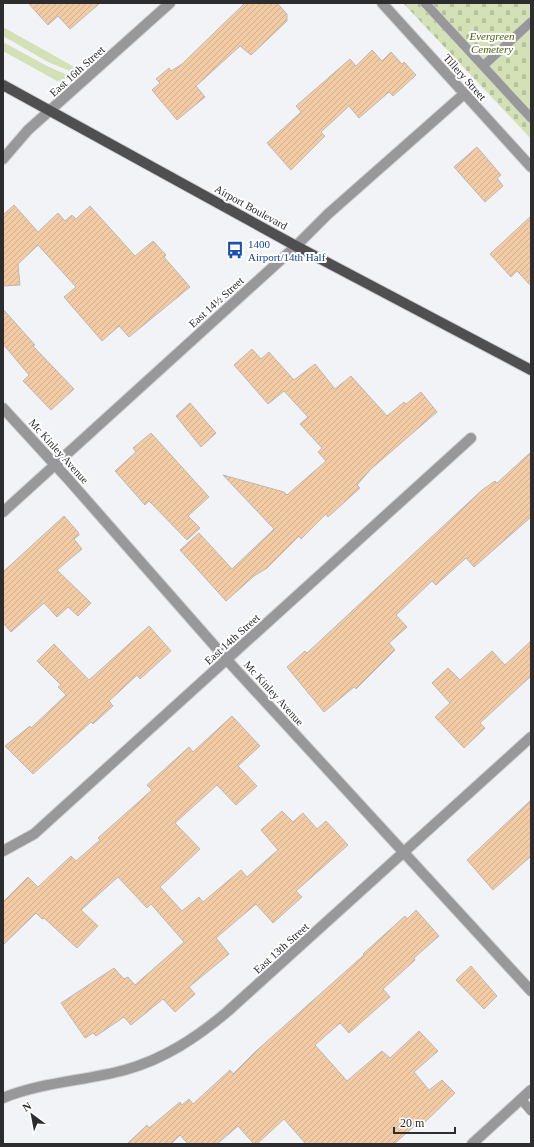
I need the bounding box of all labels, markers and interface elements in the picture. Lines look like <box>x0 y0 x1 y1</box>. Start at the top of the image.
park label: Evergreen Cemetery <box>469 30 515 55</box>
street label: East 16th Street <box>47 43 107 99</box>
street label: Tillery Street <box>441 51 489 103</box>
street label: Airport Boulevard <box>213 182 290 232</box>
place label: 1400 Airport/14th Half <box>248 238 326 263</box>
bus stop icon: 1400 Airport/14th Half <box>225 240 245 260</box>
street label: East 14½ Street <box>186 274 246 330</box>
street label: Mc Kinley Avenue <box>27 416 91 486</box>
street label: East 14th Street <box>202 611 262 667</box>
street label: Mc Kinley Avenue <box>242 658 306 728</box>
street label: East 13th Street <box>251 920 311 976</box>
north arrow <box>12 1095 52 1135</box>
text: N <box>20 1099 33 1114</box>
scale bar <box>394 1109 455 1135</box>
text: 20 m <box>400 1116 425 1130</box>

